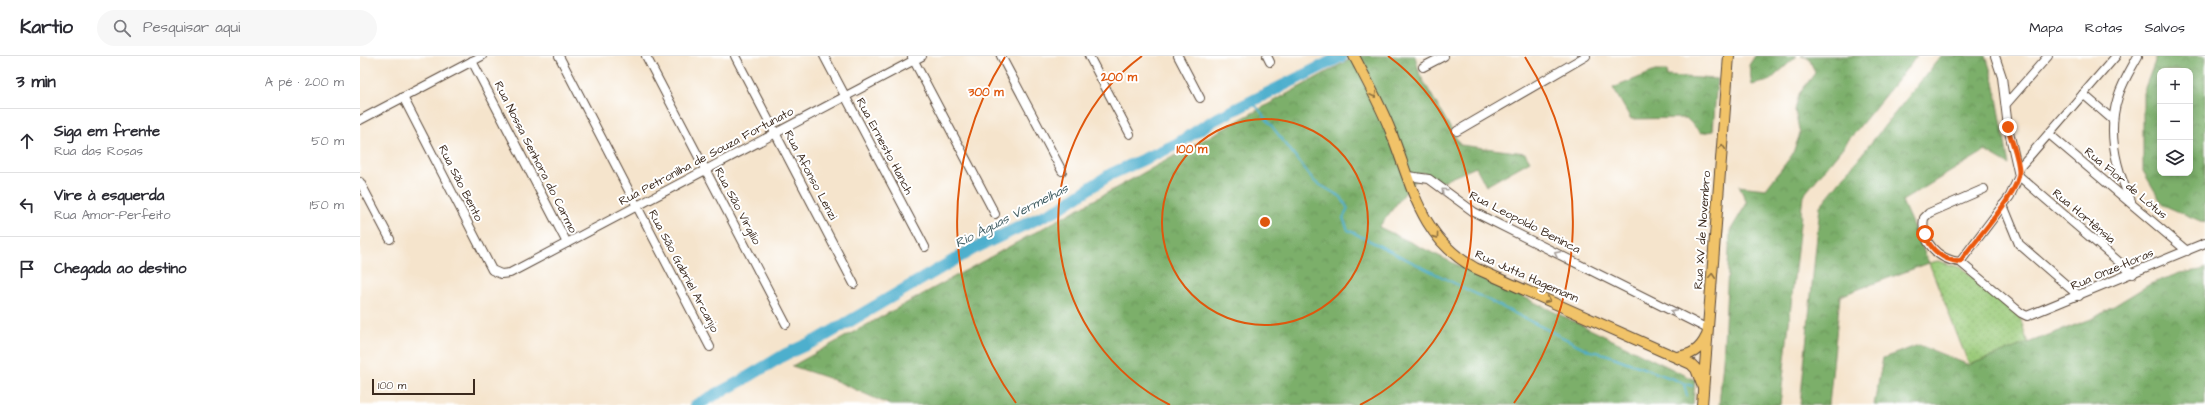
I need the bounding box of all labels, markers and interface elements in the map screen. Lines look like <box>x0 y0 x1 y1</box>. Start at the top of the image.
search box <box>97 10 377 46</box>
text: Kartio <box>20 14 73 41</box>
icon: search <box>111 17 133 39</box>
text: Pesquisar aqui <box>143 17 240 38</box>
text: Mapa <box>2029 18 2063 38</box>
text: Rotas <box>2085 18 2123 38</box>
text: Salvos <box>2145 18 2185 38</box>
map controls <box>2157 68 2193 176</box>
button: + <box>2157 68 2193 104</box>
text: 200 m <box>1100 69 1138 86</box>
text: 3 min <box>16 70 56 94</box>
text: A pé · 200 m <box>265 73 344 91</box>
street label: Rua Nossa Senhora do Carmo <box>490 78 581 236</box>
text: 300 m <box>967 84 1004 101</box>
one-way arrow <box>1369 91 1377 98</box>
street label: Rua Ernesto Hanch <box>852 95 917 198</box>
street label: Rua Petronilha de Souza Fortunato <box>616 103 797 210</box>
button: − <box>2157 104 2193 140</box>
route end <box>1999 118 2017 136</box>
text: Siga em frente <box>54 121 160 142</box>
street label: Rua Afonso Lenzi <box>780 127 841 223</box>
icon: ahead <box>16 130 38 152</box>
text: 50 m <box>311 132 344 150</box>
button: layers <box>2157 140 2193 176</box>
text: 100 m <box>1177 141 1208 158</box>
text: Rua das Rosas <box>54 142 143 160</box>
street label: Rua São Bento <box>434 142 487 225</box>
one-way arrow <box>1717 144 1726 150</box>
street label: Rua Flor de Lótus <box>2081 144 2171 223</box>
street label: Rua São Virgílio <box>709 165 765 249</box>
street label: Rua XV de Novembro <box>1690 170 1715 290</box>
water label: Rio Águas Vermelhas <box>952 179 1073 253</box>
text: Vire à esquerda <box>54 185 164 206</box>
street label: Rua Hortênsia <box>2049 185 2119 248</box>
street label: Rua Leopoldo Beninca <box>1466 187 1583 258</box>
one-way arrow <box>1441 188 1449 195</box>
icon: left <box>16 194 38 216</box>
text: 150 m <box>310 196 344 214</box>
text: Rua Amor-Perfeito <box>54 206 170 224</box>
street label: Rua São Gabriel Arcanjo <box>644 207 723 336</box>
centre of rings <box>1258 215 1272 229</box>
route start <box>1916 225 1934 243</box>
one-way arrow <box>1431 232 1438 239</box>
street label: Rua Onze-Horas <box>2068 244 2156 295</box>
street label: Rua Jutta Hagemann <box>1472 246 1581 308</box>
one-way arrow <box>1554 251 1561 259</box>
icon: arrive <box>16 258 38 280</box>
text: Chegada ao destino <box>54 258 187 279</box>
one-way arrow <box>1707 273 1716 279</box>
one-way arrow <box>1543 295 1551 303</box>
one-way arrow <box>1670 309 1677 316</box>
scale bar <box>372 377 475 396</box>
text: 100 m <box>378 378 406 393</box>

